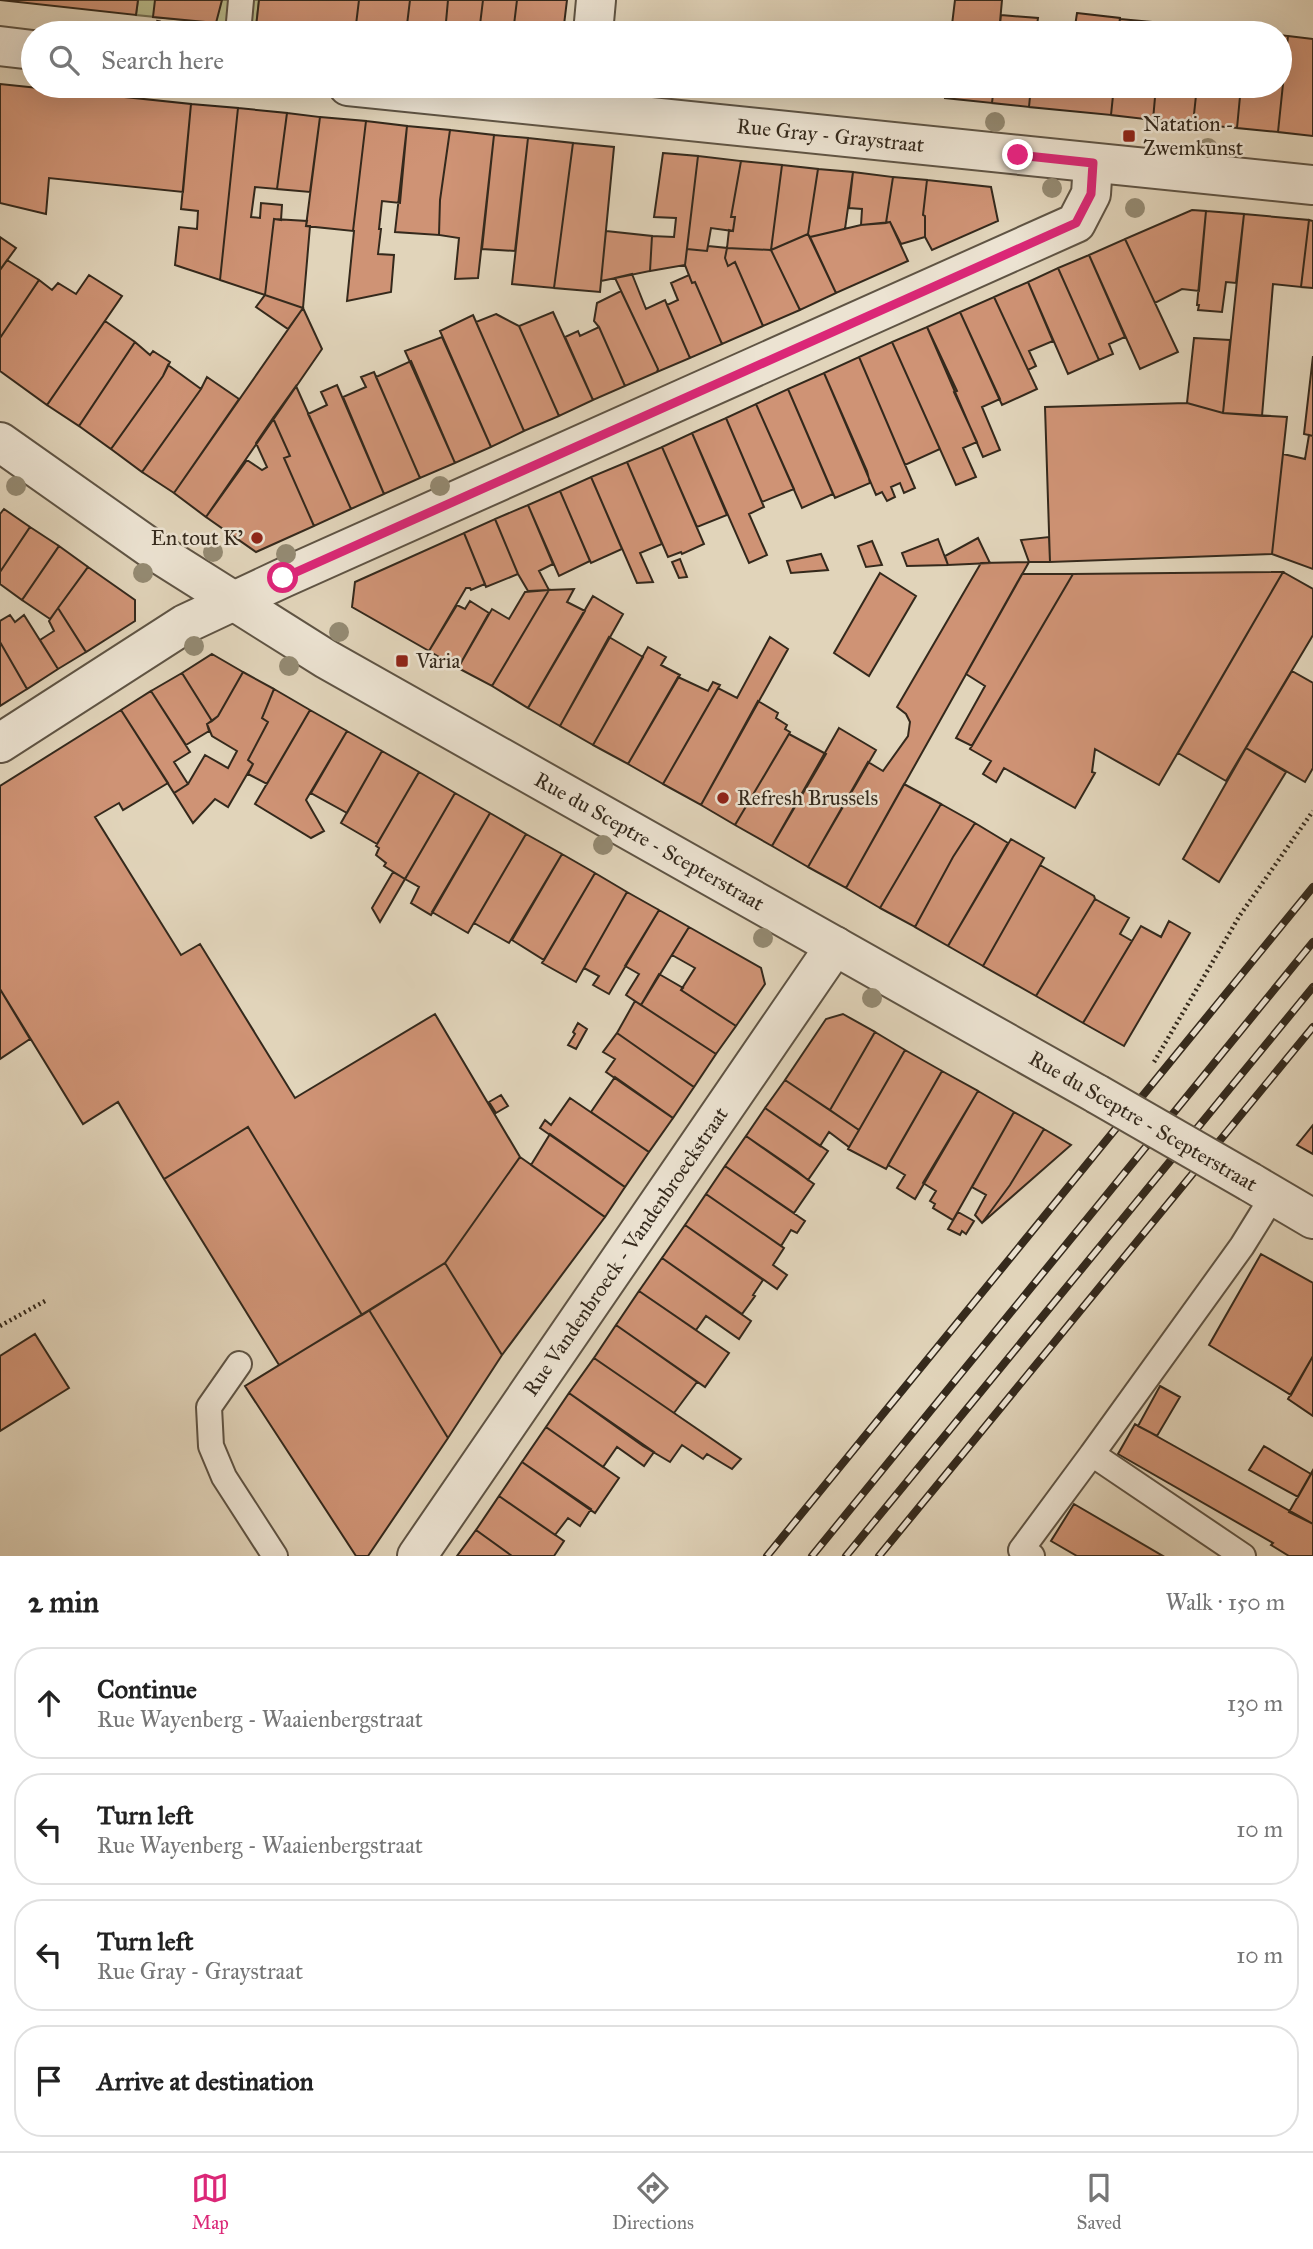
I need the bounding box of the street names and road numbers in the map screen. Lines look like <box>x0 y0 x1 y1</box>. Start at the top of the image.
street label: Rue Gray - Graystraat <box>735 113 926 158</box>
street label: Rue du Sceptre - Scepterstraat <box>530 766 769 917</box>
street label: Rue du Sceptre - Scepterstraat <box>1024 1045 1262 1197</box>
street label: Rue Vandenbroeck - Vandenbroeckstraat <box>517 1102 734 1401</box>

